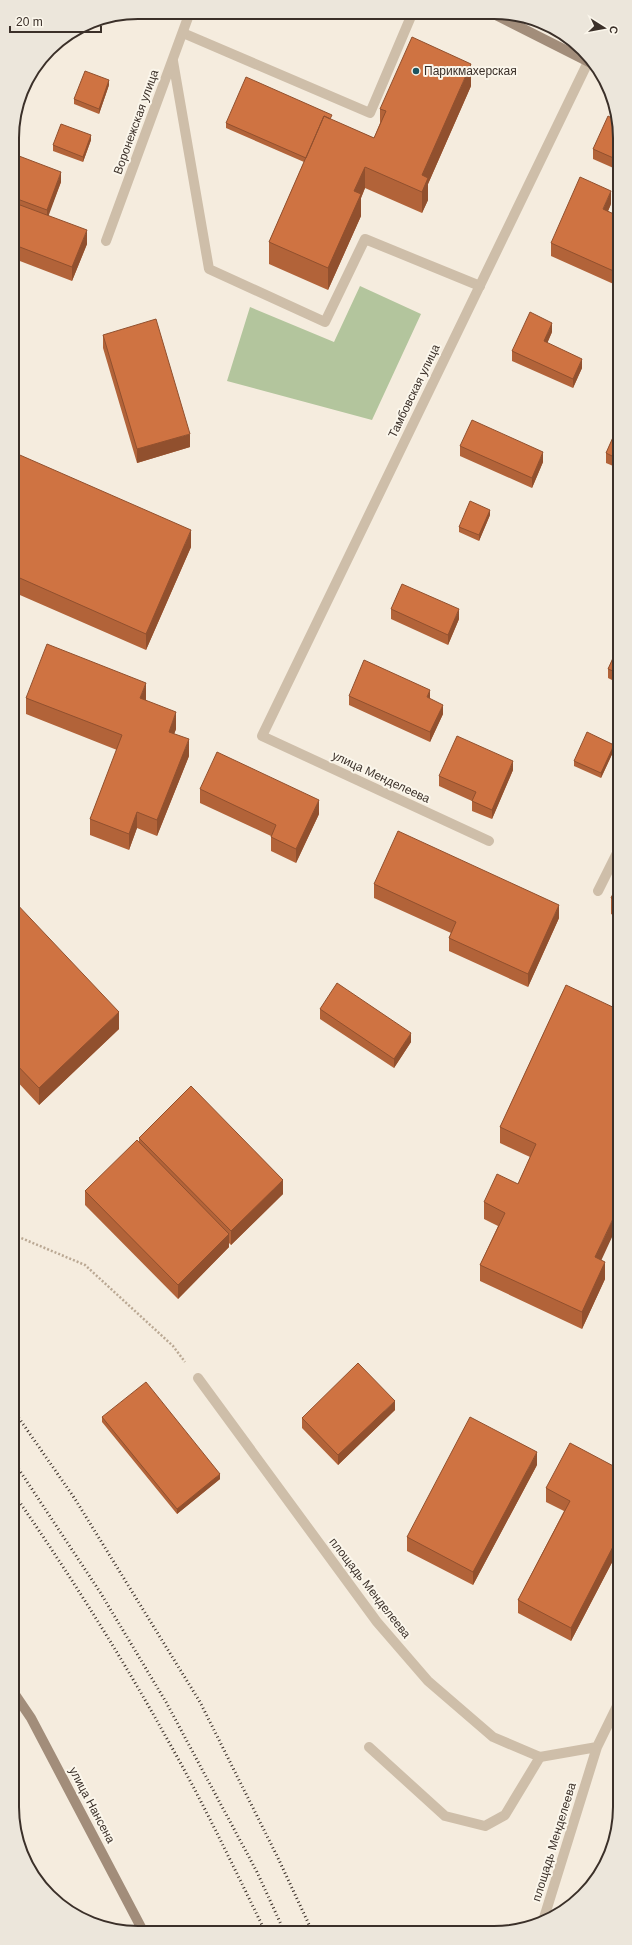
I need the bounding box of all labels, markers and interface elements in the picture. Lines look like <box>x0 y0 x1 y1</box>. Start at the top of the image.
scale bar <box>10 8 101 34</box>
north arrow <box>584 8 624 48</box>
text: 20 m <box>16 15 43 29</box>
text: С <box>607 25 620 35</box>
place label: Парикмахерская <box>424 64 517 78</box>
marker: Парикмахерская <box>411 66 421 76</box>
street label: Воронежская улица <box>111 68 162 176</box>
street label: Тамбовская улица <box>385 342 443 440</box>
street label: улица Менделеева <box>330 748 432 806</box>
street label: площадь Менделеева <box>326 1535 414 1641</box>
street label: улица Нансена <box>66 1765 118 1846</box>
street label: площадь Менделеева <box>529 1781 579 1903</box>

